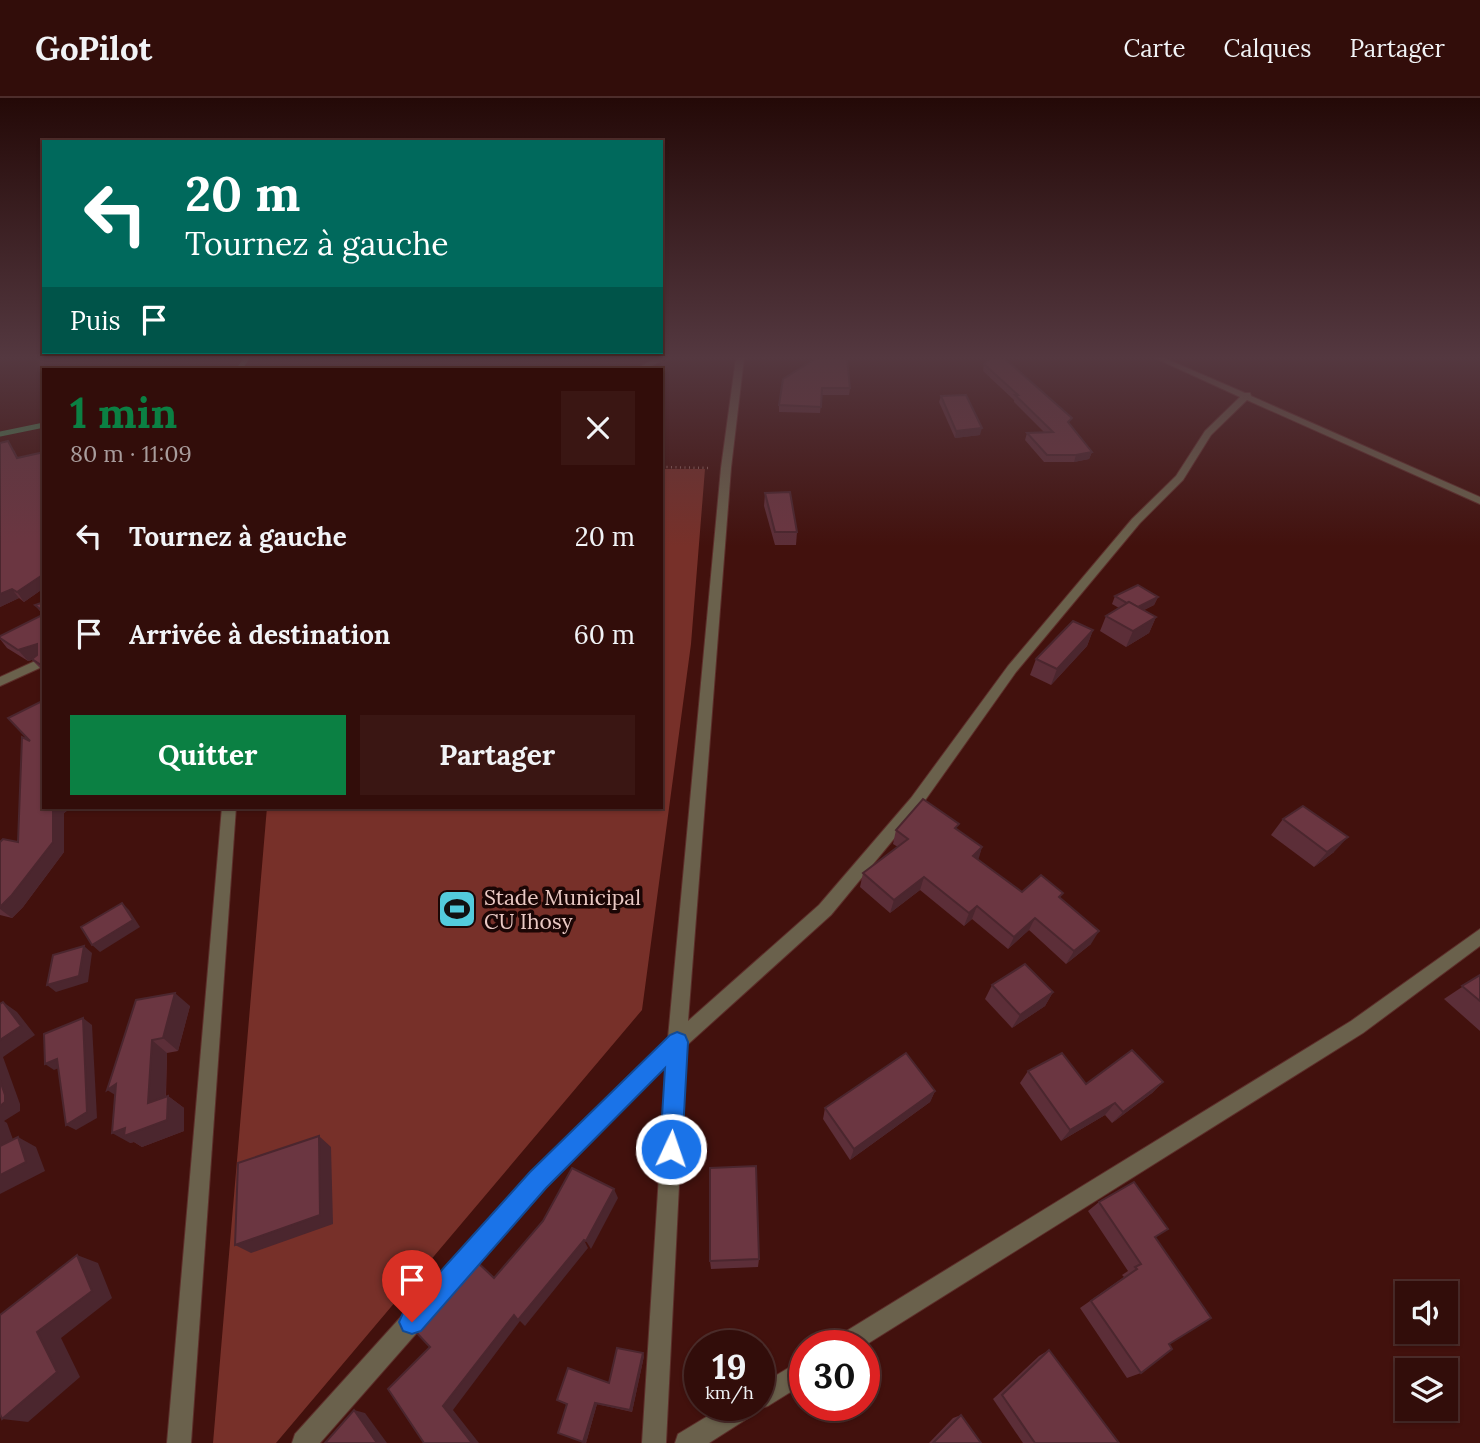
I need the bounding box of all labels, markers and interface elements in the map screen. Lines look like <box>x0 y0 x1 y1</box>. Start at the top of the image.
text: GoPilot <box>35 27 152 69</box>
text: Carte <box>1123 33 1185 64</box>
text: Calques <box>1223 33 1311 64</box>
text: Partager <box>1349 33 1445 64</box>
text: 20 m <box>185 162 300 224</box>
icon: left <box>70 168 161 259</box>
text: Tournez à gauche <box>185 223 449 264</box>
icon: arrive <box>135 301 173 339</box>
text: Puis <box>70 304 121 337</box>
text: 1 min <box>70 386 177 440</box>
button: close <box>561 391 635 465</box>
text: 80 m · 11:09 <box>70 439 192 468</box>
icon: left <box>70 517 108 555</box>
text: Tournez à gauche <box>129 520 347 553</box>
text: 20 m <box>575 520 635 553</box>
icon: arrive <box>70 615 108 653</box>
text: Arrivée à destination <box>129 618 390 651</box>
text: 60 m <box>574 618 635 651</box>
button: Quitter <box>70 715 346 795</box>
button: Partager <box>360 715 635 795</box>
place label: Stade Municipal CU Ihosy <box>484 884 641 935</box>
sports icon: Stade Municipal CU Ihosy <box>436 888 478 930</box>
position arrow <box>634 1112 708 1186</box>
pin <box>382 1250 442 1322</box>
icon: arrive <box>393 1261 431 1299</box>
map controls <box>1395 1281 1458 1421</box>
button: sound <box>1395 1281 1458 1344</box>
speed limit sign: 30 <box>789 1330 880 1421</box>
text: 19 <box>712 1344 747 1389</box>
button: layers <box>1395 1358 1458 1421</box>
text: km/h <box>705 1381 754 1404</box>

